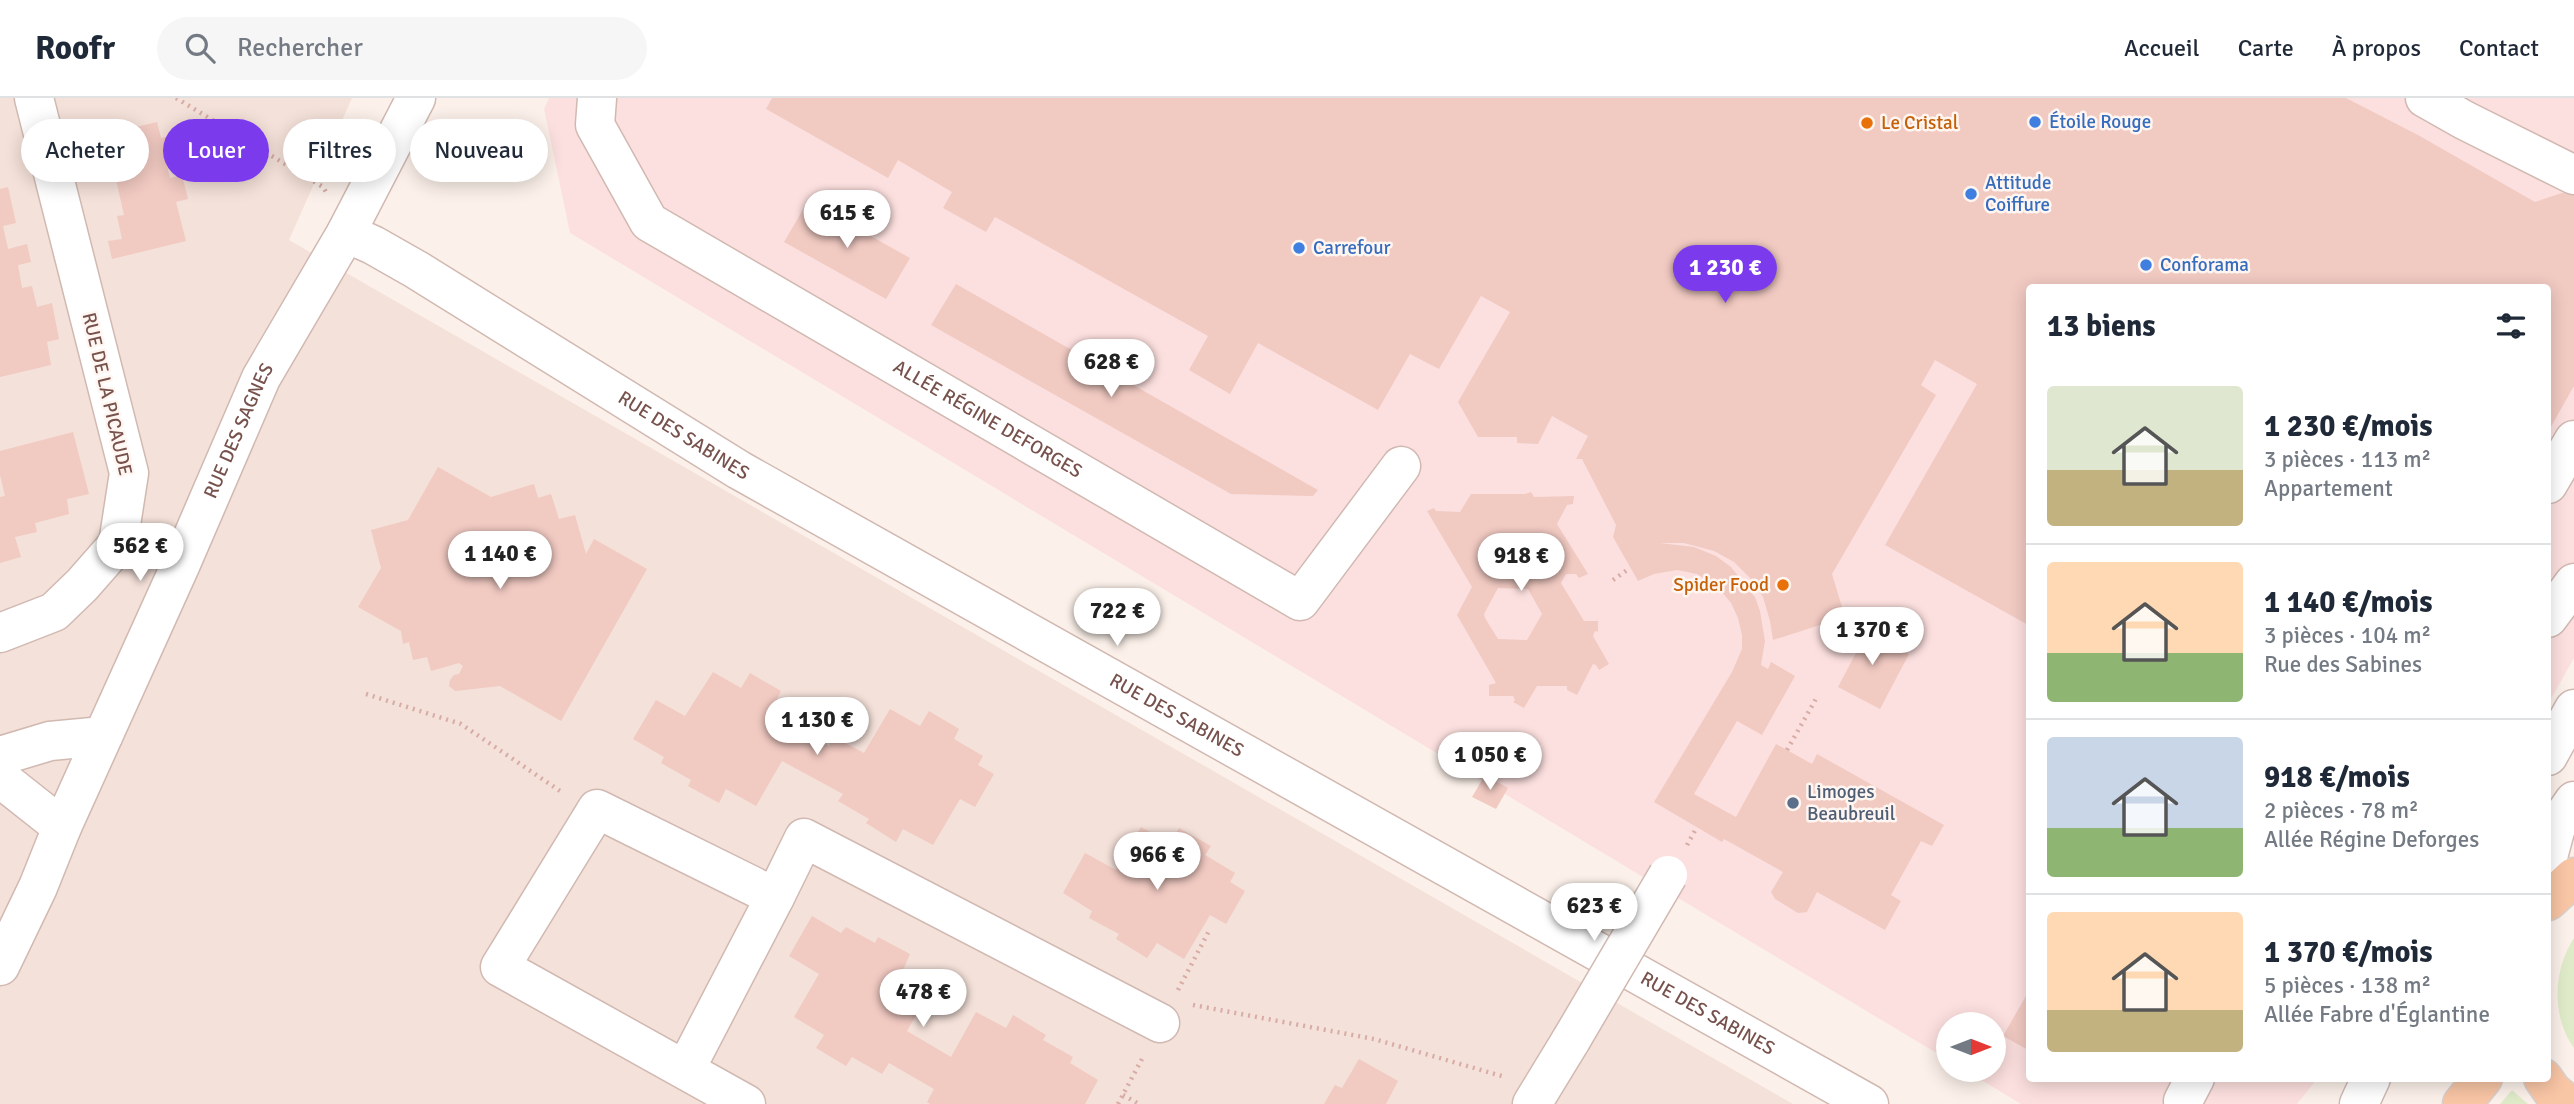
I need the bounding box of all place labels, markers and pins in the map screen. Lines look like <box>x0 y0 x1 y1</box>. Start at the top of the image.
place label: Étoile Rouge <box>2049 110 2151 134</box>
place label: Le Cristal <box>1881 111 1958 135</box>
marker: Étoile Rouge <box>2027 114 2043 130</box>
marker: Le Cristal <box>1859 115 1875 131</box>
place label: Attitude Coiffure <box>1985 171 2051 217</box>
marker: Attitude Coiffure <box>1963 186 1979 202</box>
pin: 615 € <box>798 190 896 250</box>
place label: Carrefour <box>1313 236 1391 260</box>
marker: Carrefour <box>1291 240 1307 256</box>
pin: 1 230 € <box>1660 246 1790 305</box>
place label: Conforama <box>2160 253 2249 277</box>
marker: Conforama <box>2138 257 2154 273</box>
pin: 628 € <box>1062 340 1160 399</box>
pin: 562 € <box>91 524 189 583</box>
pin: 1 140 € <box>435 532 565 591</box>
pin: 918 € <box>1472 533 1570 593</box>
place label: Spider Food <box>1673 573 1769 597</box>
marker: Spider Food <box>1775 577 1791 593</box>
pin: 722 € <box>1068 588 1166 648</box>
pin: 1 370 € <box>1807 608 1937 667</box>
pin: 1 130 € <box>752 698 882 757</box>
pin: 1 050 € <box>1425 732 1555 792</box>
place label: Limoges Beaubreuil <box>1807 780 1895 826</box>
marker: Limoges Beaubreuil <box>1785 795 1801 811</box>
pin: 966 € <box>1108 832 1206 892</box>
pin: 623 € <box>1545 884 1643 943</box>
pin: 478 € <box>874 970 972 1029</box>

